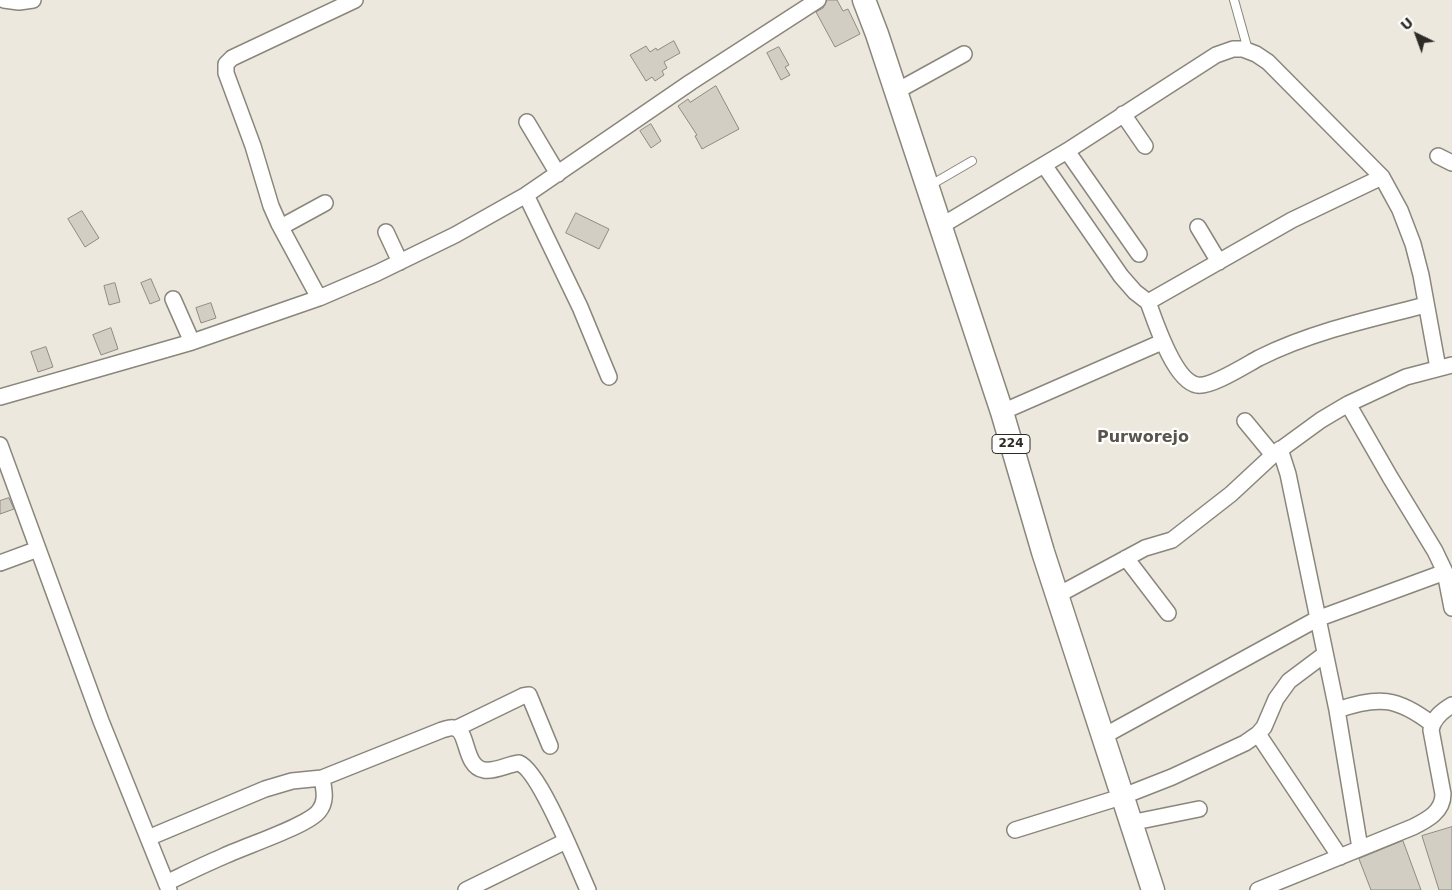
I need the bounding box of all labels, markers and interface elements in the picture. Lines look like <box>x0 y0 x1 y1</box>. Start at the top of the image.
north arrow <box>1392 10 1442 60</box>
text: U <box>1397 14 1417 34</box>
district label: Purworejo <box>1097 428 1189 448</box>
road number: 224 <box>992 434 1030 454</box>

